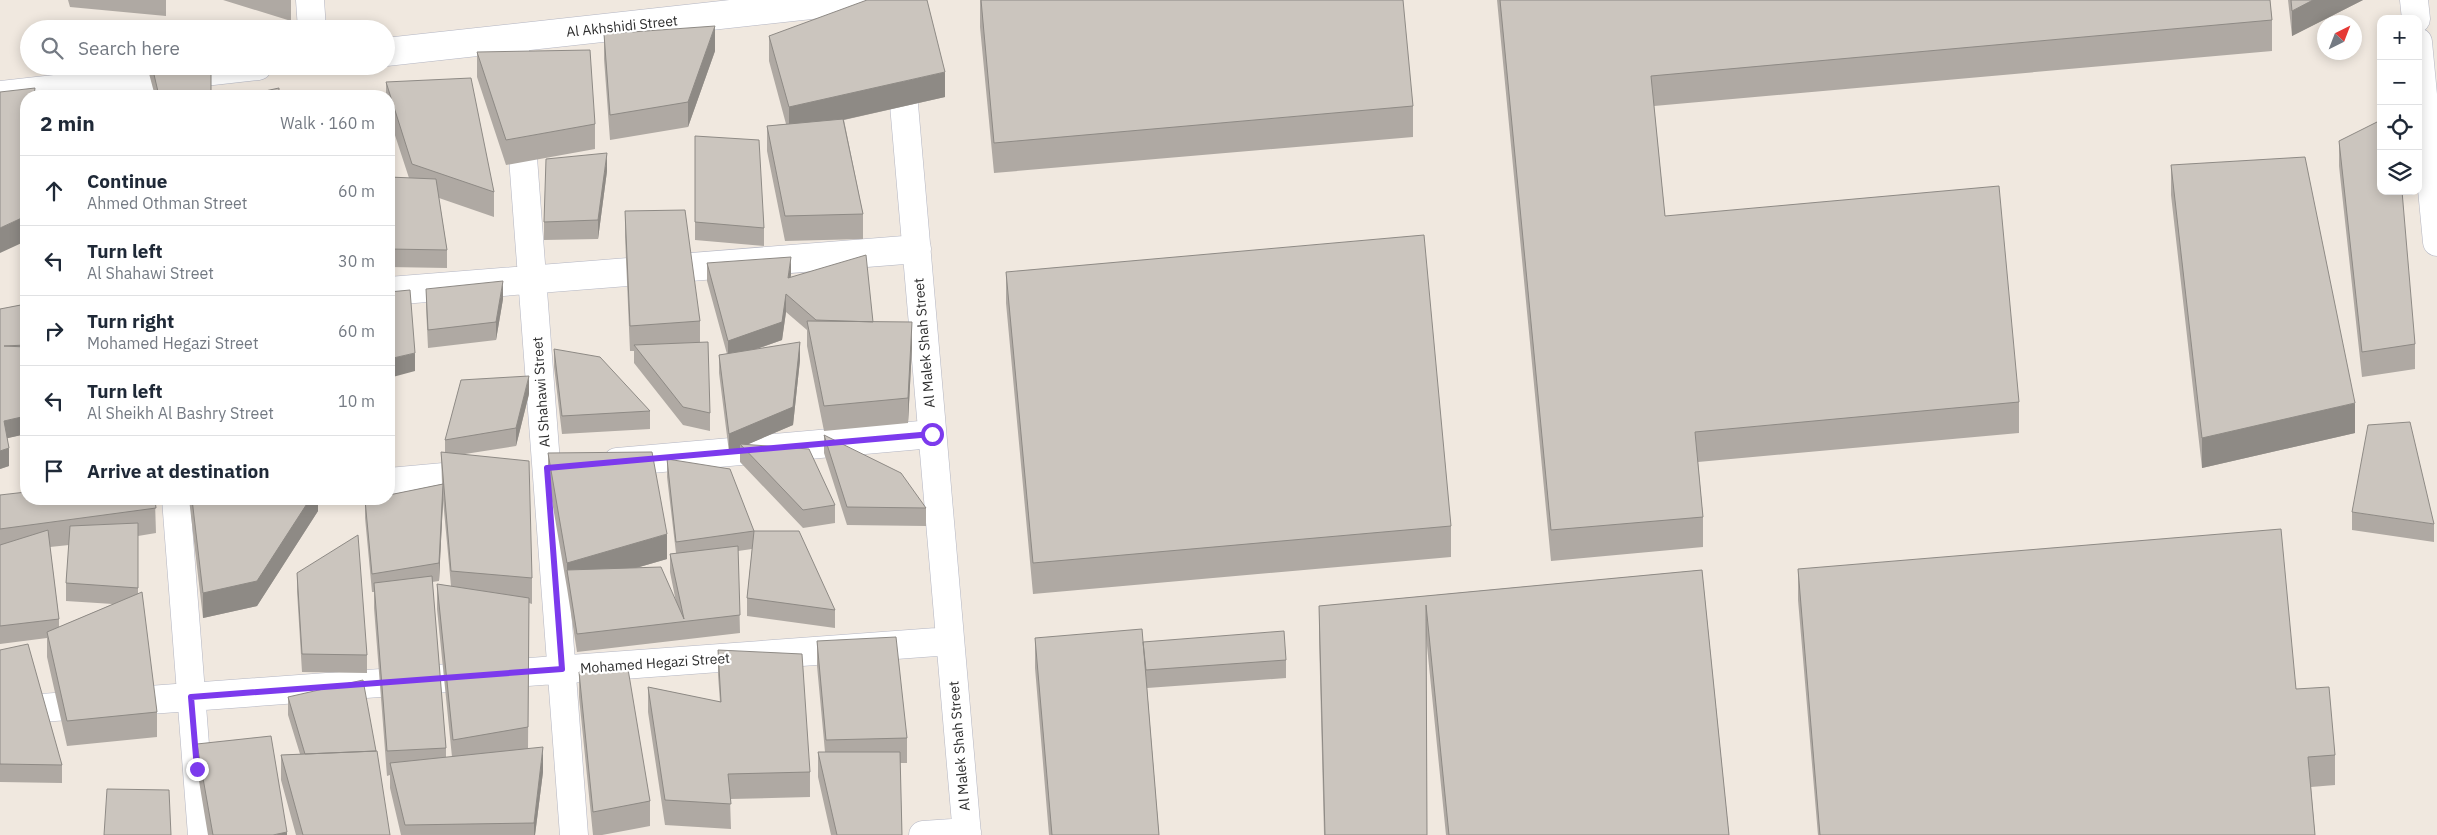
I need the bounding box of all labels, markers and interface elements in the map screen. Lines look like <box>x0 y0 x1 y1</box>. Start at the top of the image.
street label: Al Akhshidi Street <box>565 11 679 41</box>
north arrow <box>2317 15 2362 60</box>
map controls <box>2377 15 2422 195</box>
button: + <box>2377 15 2422 60</box>
search box <box>20 20 395 75</box>
icon: search <box>38 34 66 62</box>
text: Search here <box>78 36 180 60</box>
button: − <box>2377 60 2422 105</box>
button: locate <box>2377 105 2422 150</box>
text: 2 min <box>40 109 95 137</box>
text: Walk · 160 m <box>280 113 375 133</box>
button: layers <box>2377 150 2422 195</box>
text: Continue <box>87 169 167 193</box>
icon: ahead <box>40 177 68 205</box>
text: 60 m <box>338 181 375 201</box>
text: Ahmed Othman Street <box>87 193 247 213</box>
text: Turn left <box>87 239 163 263</box>
icon: left <box>40 247 68 275</box>
text: 30 m <box>338 251 375 271</box>
text: Al Shahawi Street <box>87 263 214 283</box>
street label: Al Malek Shah Street <box>909 277 939 409</box>
text: Turn right <box>87 309 174 333</box>
icon: right <box>40 317 68 345</box>
text: 60 m <box>338 321 375 341</box>
text: Mohamed Hegazi Street <box>87 333 259 353</box>
street label: Al Shahawi Street <box>528 336 554 448</box>
text: Turn left <box>87 379 163 403</box>
icon: left <box>40 387 68 415</box>
text: 10 m <box>338 391 375 411</box>
text: Al Sheikh Al Bashry Street <box>87 403 274 423</box>
route start <box>921 423 944 446</box>
icon: arrive <box>40 457 68 485</box>
text: Arrive at destination <box>87 459 270 483</box>
street label: Mohamed Hegazi Street <box>580 649 731 677</box>
street label: Al Malek Shah Street <box>944 680 974 812</box>
route end <box>186 758 209 781</box>

